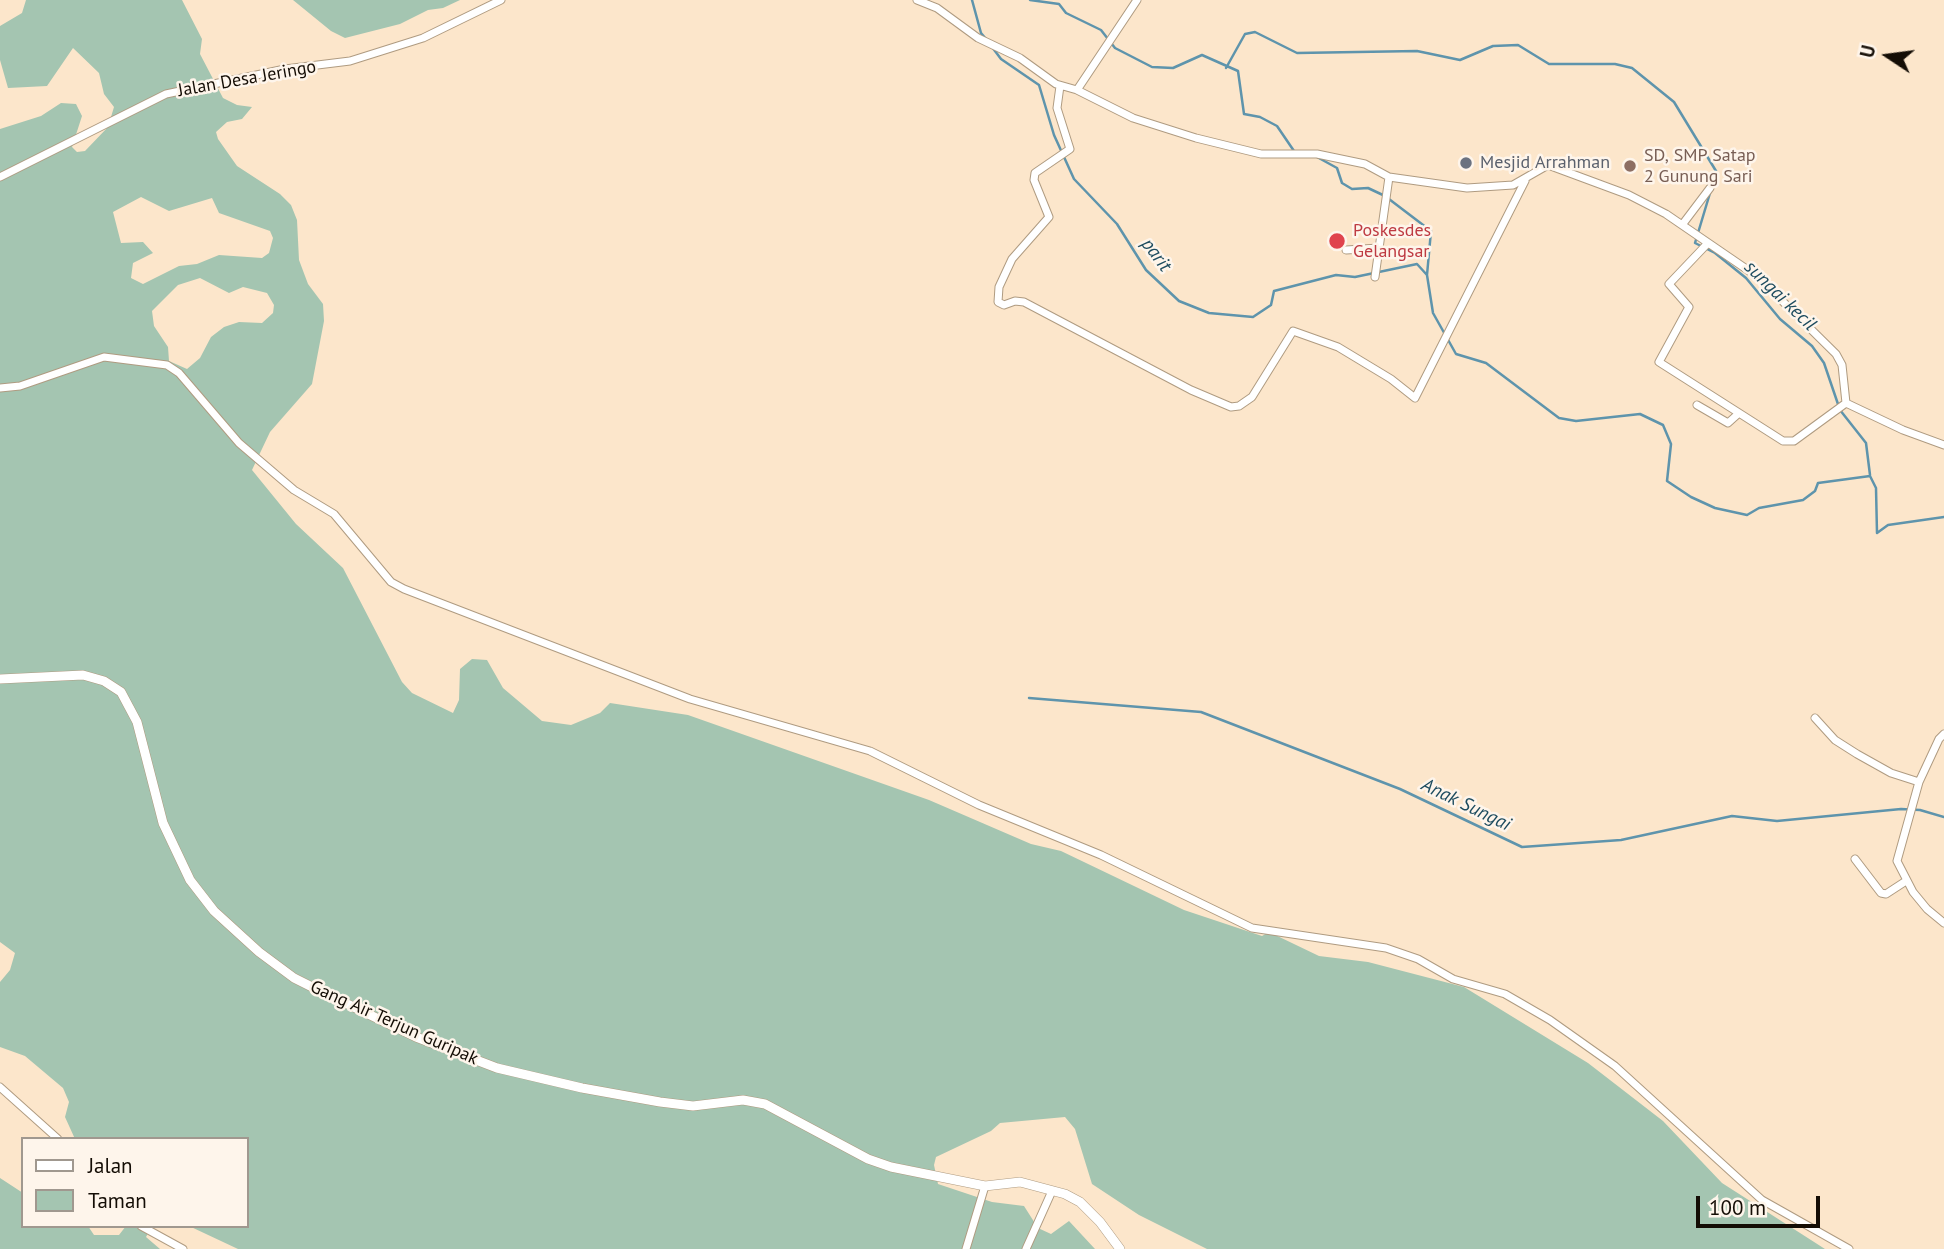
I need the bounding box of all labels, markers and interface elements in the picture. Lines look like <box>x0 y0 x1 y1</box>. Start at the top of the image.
north arrow <box>1853 21 1923 91</box>
text: U <box>1855 43 1881 60</box>
street label: Jalan Desa Jeringo <box>176 56 318 102</box>
place label: SD, SMP Satap 2 Gunung Sari <box>1644 145 1756 188</box>
place label: Mesjid Arrahman <box>1480 152 1610 174</box>
marker: Mesjid Arrahman <box>1458 155 1474 171</box>
marker: SD, SMP Satap 2 Gunung Sari <box>1622 158 1638 174</box>
place label: Poskesdes Gelangsar <box>1353 220 1431 262</box>
marker: Poskesdes Gelangsar <box>1327 231 1347 251</box>
water label: parit <box>1136 234 1176 276</box>
water label: sungai kecil <box>1739 256 1821 336</box>
water label: Anak Sungai <box>1418 774 1514 836</box>
street label: Gang Air Terjun Guripak <box>307 976 481 1070</box>
legend <box>21 1137 248 1228</box>
text: Jalan <box>88 1152 133 1179</box>
scale bar <box>1699 1182 1823 1226</box>
text: Taman <box>88 1187 147 1214</box>
text: 100 m <box>1709 1194 1766 1221</box>

